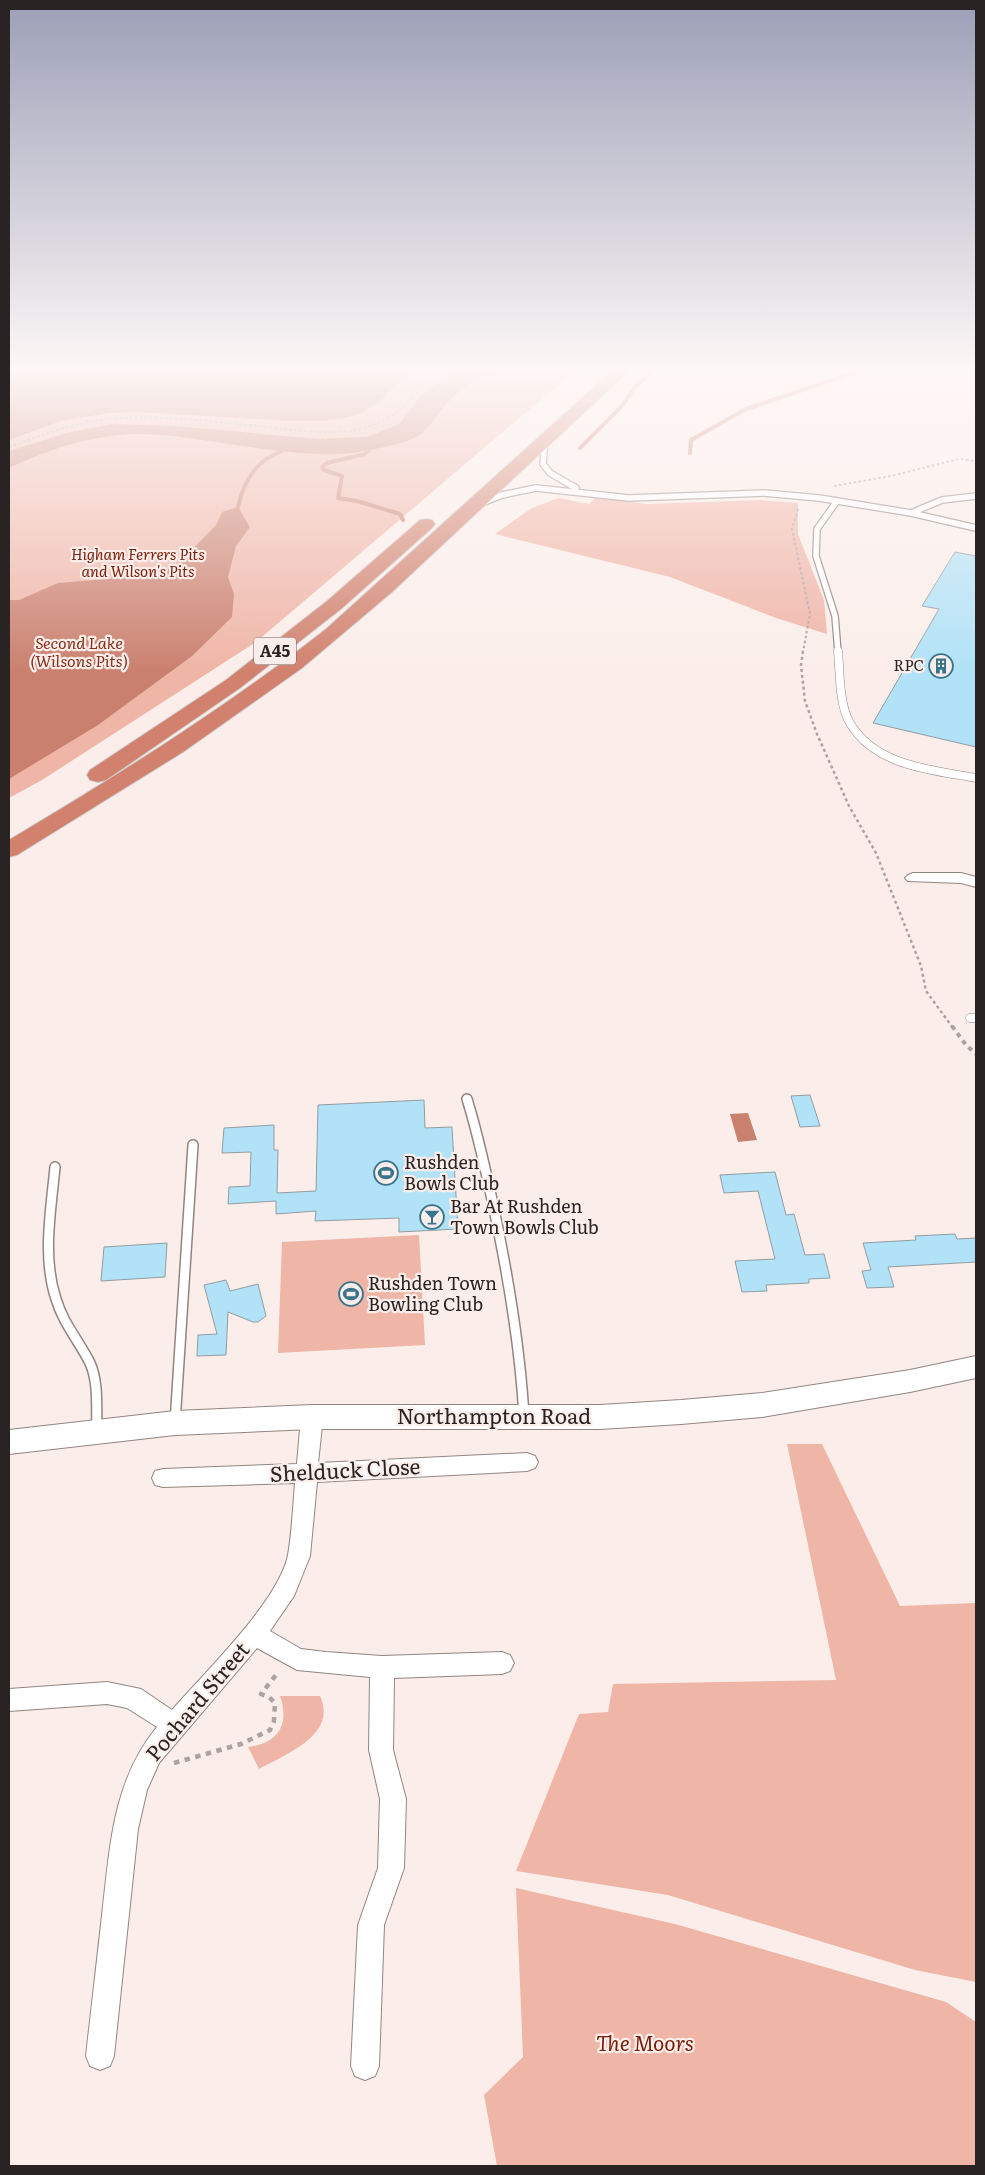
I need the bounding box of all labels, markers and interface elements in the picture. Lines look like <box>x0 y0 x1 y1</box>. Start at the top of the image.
park label: Higham Ferrers Pits and Wilson's Pits <box>71 542 205 582</box>
water label: Second Lake (Wilsons Pits) <box>30 630 128 672</box>
road number: A45 <box>254 637 296 664</box>
place label: RPC <box>894 653 924 676</box>
building icon: RPC <box>928 653 954 679</box>
place label: Rushden Bowls Club <box>404 1148 499 1196</box>
sports icon: Rushden Bowls Club <box>373 1160 399 1186</box>
place label: Bar At Rushden Town Bowls Club <box>450 1192 599 1240</box>
bar icon: Bar At Rushden Town Bowls Club <box>419 1204 445 1230</box>
place label: Rushden Town Bowling Club <box>368 1269 497 1317</box>
sports icon: Rushden Town Bowling Club <box>338 1281 364 1307</box>
street label: Northampton Road <box>397 1399 591 1430</box>
street label: Shelduck Close <box>269 1449 421 1488</box>
street label: Pochard Street <box>137 1634 256 1767</box>
park label: The Moors <box>596 2026 694 2057</box>

